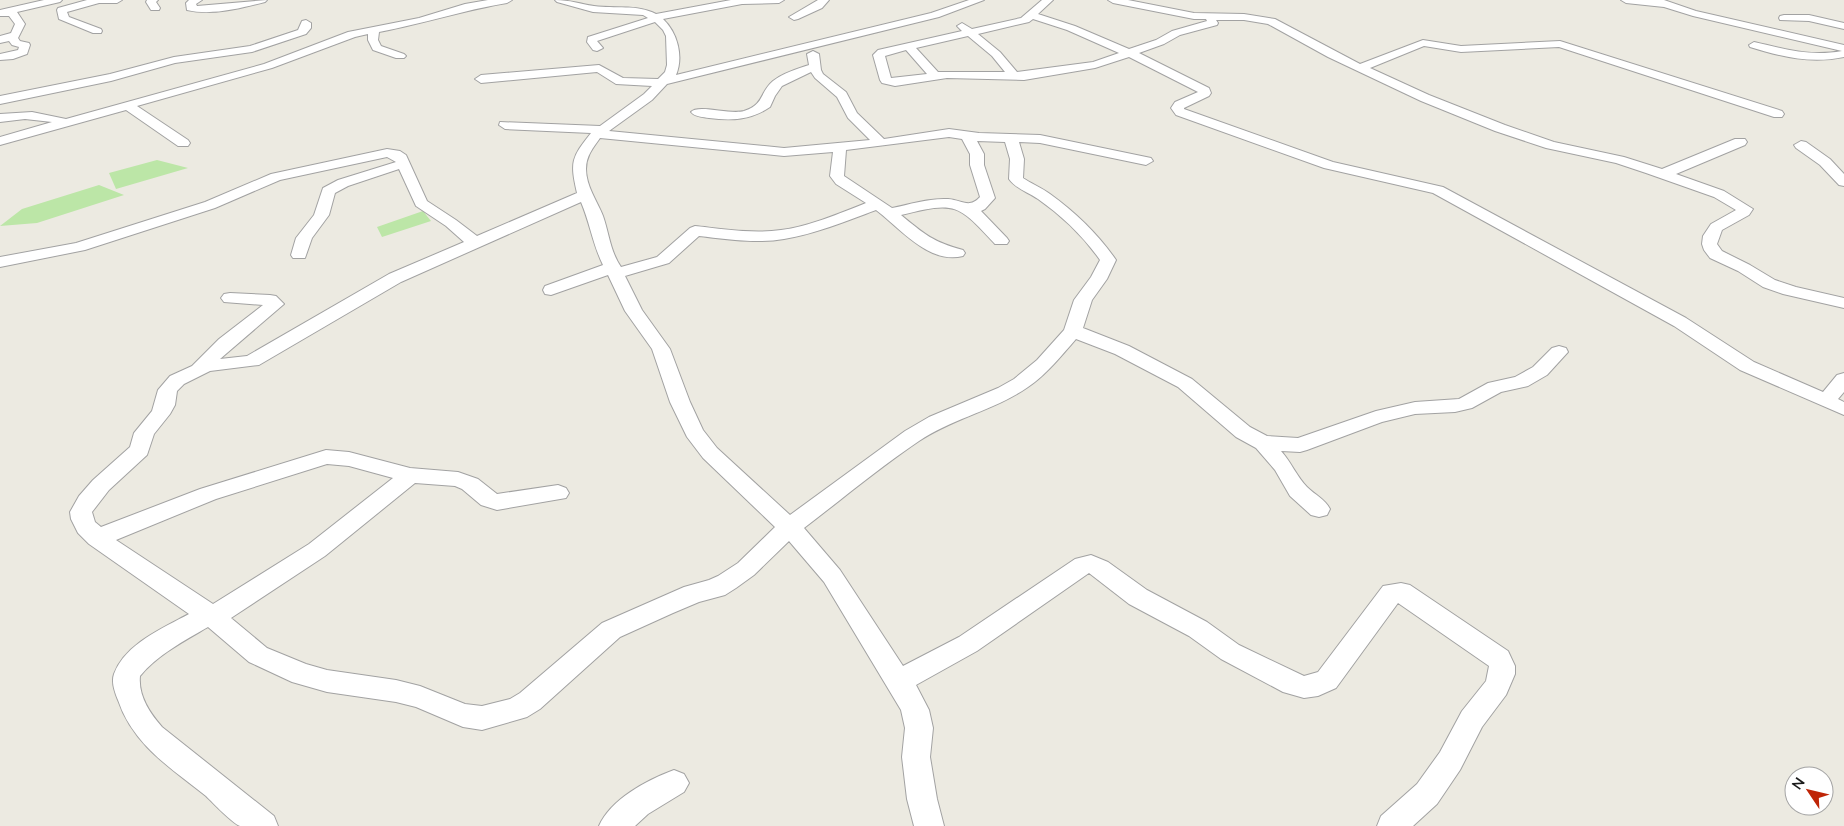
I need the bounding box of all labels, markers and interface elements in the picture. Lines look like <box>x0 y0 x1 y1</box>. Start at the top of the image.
north arrow <box>1784 766 1834 816</box>
text: N <box>1788 774 1808 793</box>

